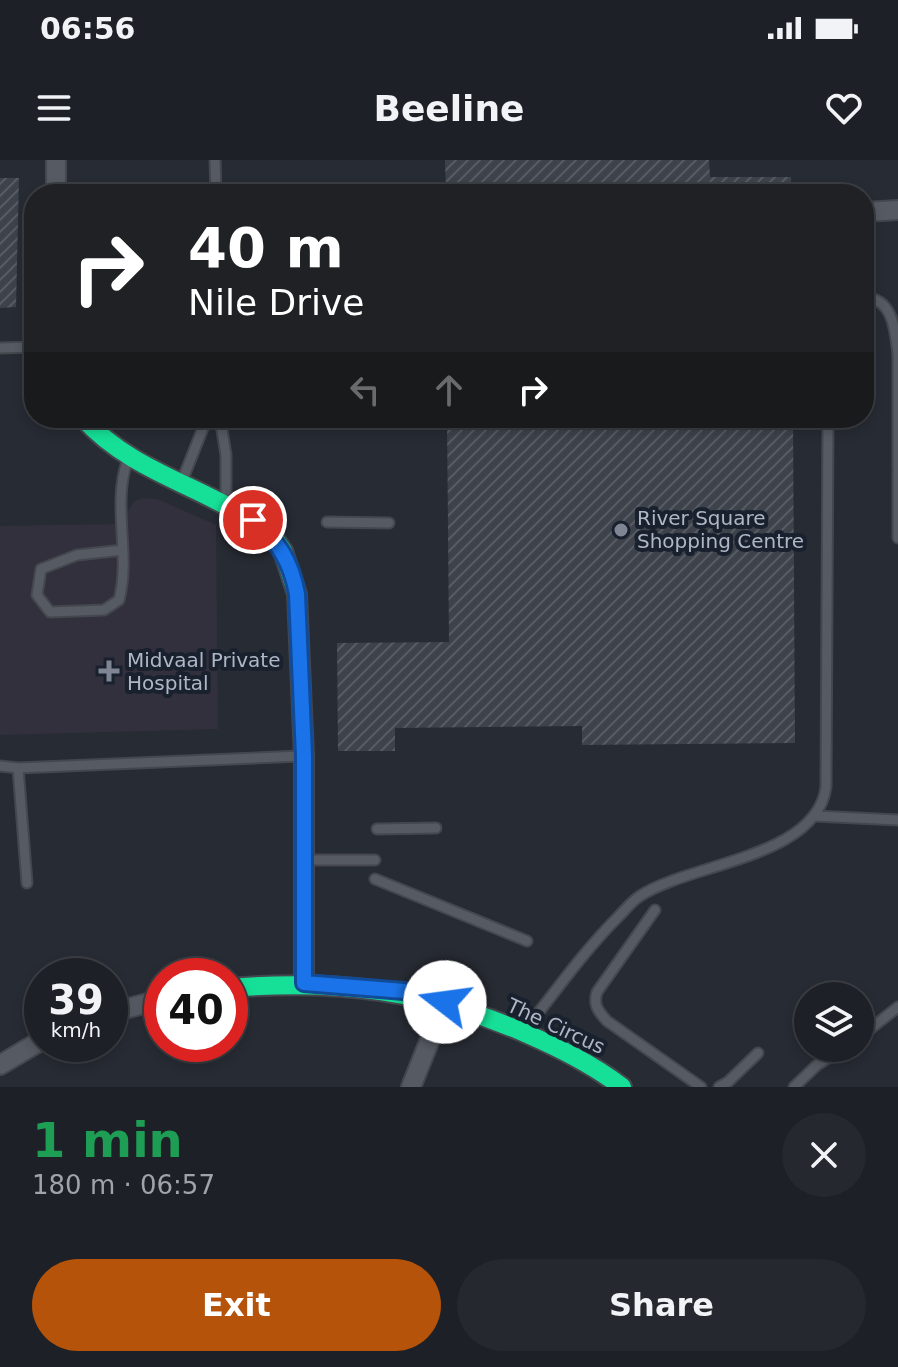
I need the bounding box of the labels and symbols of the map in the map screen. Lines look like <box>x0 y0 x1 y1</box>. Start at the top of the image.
pin <box>219 486 287 554</box>
place label: River Square Shopping Centre <box>637 506 804 553</box>
marker: River Square Shopping Centre <box>612 521 630 539</box>
place label: Midvaal Private Hospital <box>127 648 281 695</box>
marker: Midvaal Private Hospital <box>98 660 120 682</box>
speed limit sign: 40 <box>144 958 248 1062</box>
position arrow <box>403 960 487 1044</box>
street label: The Circus <box>502 993 609 1059</box>

